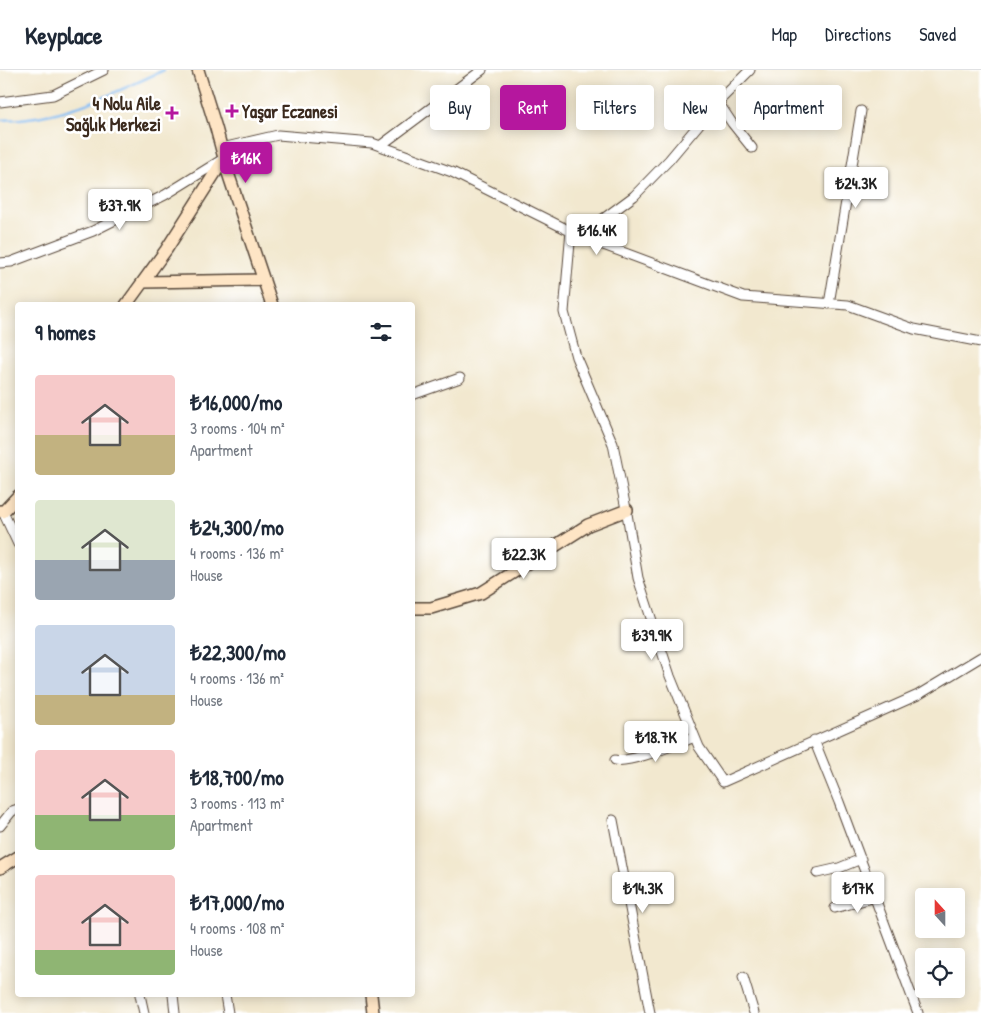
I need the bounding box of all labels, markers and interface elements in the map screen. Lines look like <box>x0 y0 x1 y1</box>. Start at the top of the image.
text: Keyplace <box>25 19 102 51</box>
text: Map <box>772 22 797 47</box>
text: Directions <box>825 22 891 47</box>
text: Saved <box>919 22 956 47</box>
chip: Buy <box>430 85 490 130</box>
chip: Rent <box>500 85 566 130</box>
chip: Filters <box>576 85 654 130</box>
chip: New <box>664 85 726 130</box>
chip: Apartment <box>736 85 842 130</box>
place label: 4 Nolu Aile Sağlık Merkezi <box>66 91 162 138</box>
place label: Yaşar Eczanesi <box>242 99 338 124</box>
marker: Yaşar Eczanesi <box>226 105 238 117</box>
marker: 4 Nolu Aile Sağlık Merkezi <box>165 106 179 120</box>
pin: ₺16K <box>216 142 276 184</box>
text: ₺16K <box>231 147 261 169</box>
pin: ₺24.3K <box>815 166 897 209</box>
text: ₺24.3K <box>835 172 877 194</box>
pin: ₺37.9K <box>79 189 161 231</box>
text: ₺37.9K <box>99 194 141 216</box>
pin: ₺16.4K <box>556 214 638 256</box>
text: ₺16.4K <box>577 219 617 241</box>
text: 9 homes <box>35 318 96 347</box>
icon: filters <box>367 318 395 346</box>
text: ₺16,000/mo <box>190 388 282 417</box>
icon: home <box>75 395 135 455</box>
text: 3 rooms · 104 m² <box>190 417 285 439</box>
text: Apartment <box>190 439 253 461</box>
text: ₺24,300/mo <box>190 513 284 542</box>
icon: home <box>75 520 135 580</box>
pin: ₺22.3K <box>483 538 565 580</box>
text: 4 rooms · 136 m² <box>190 542 284 564</box>
text: ₺22.3K <box>502 543 546 565</box>
text: House <box>190 564 223 586</box>
pin: ₺39.9K <box>611 618 693 661</box>
text: ₺39.9K <box>632 624 672 646</box>
text: ₺22,300/mo <box>190 638 286 667</box>
icon: home <box>75 645 135 705</box>
text: 4 rooms · 136 m² <box>190 667 284 689</box>
text: House <box>190 689 223 711</box>
pin: ₺18.7K <box>615 720 697 763</box>
text: ₺18.7K <box>635 726 677 748</box>
text: ₺18,700/mo <box>190 763 284 792</box>
icon: home <box>75 770 135 830</box>
text: 3 rooms · 113 m² <box>190 792 285 814</box>
text: Apartment <box>190 814 253 836</box>
pin: ₺14.3K <box>602 872 684 914</box>
pin: ₺17K <box>828 872 888 914</box>
text: ₺14.3K <box>623 877 663 899</box>
text: ₺17K <box>842 877 874 899</box>
text: ₺17,000/mo <box>190 888 284 917</box>
north arrow <box>915 888 965 938</box>
map controls <box>915 888 965 998</box>
icon: home <box>75 895 135 955</box>
text: 4 rooms · 108 m² <box>190 917 284 939</box>
text: House <box>190 939 223 961</box>
button: locate <box>915 948 965 998</box>

